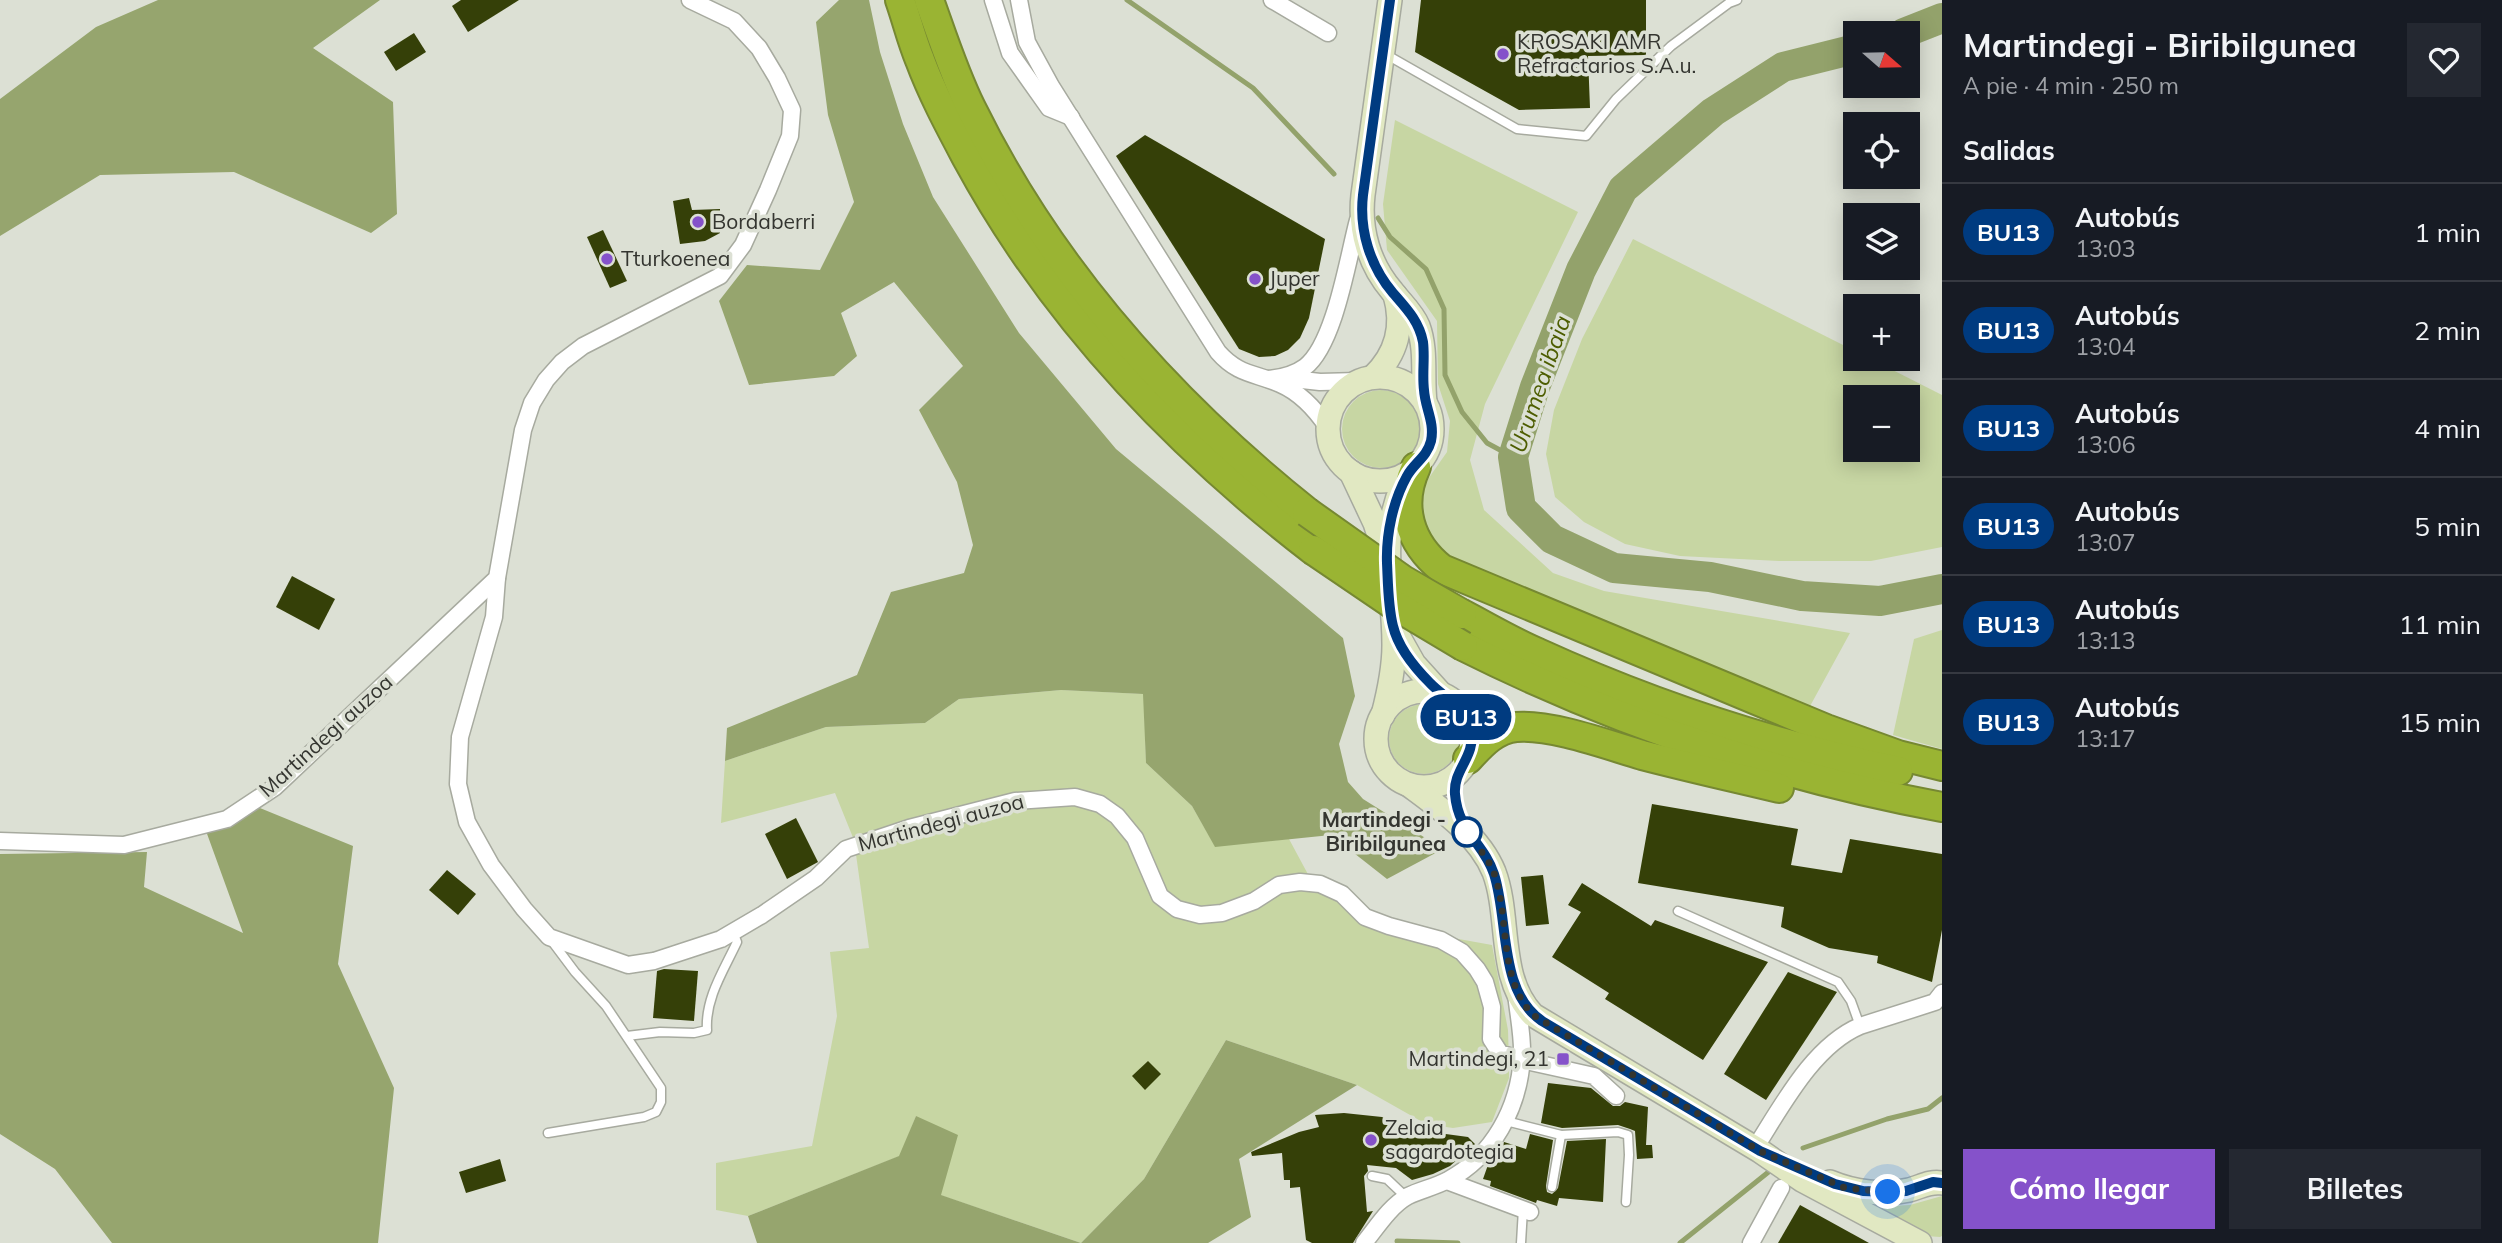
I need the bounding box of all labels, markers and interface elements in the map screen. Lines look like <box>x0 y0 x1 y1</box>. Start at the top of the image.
north arrow <box>1843 21 1920 98</box>
map controls <box>1843 21 1920 462</box>
button: heart <box>2407 23 2481 97</box>
text: Martindegi - Biribilgunea <box>1963 24 2357 65</box>
place label: KROSAKI AMR Refractarios S.A.u. <box>1517 28 1696 78</box>
marker: KROSAKI AMR Refractarios S.A.u. <box>1495 46 1511 62</box>
text: A pie · 4 min · 250 m <box>1963 71 2179 100</box>
button: locate <box>1843 112 1920 189</box>
text: Salidas <box>1963 134 2055 167</box>
text: Autobús <box>2075 201 2180 234</box>
button: layers <box>1843 203 1920 280</box>
place label: Bordaberri <box>712 208 815 234</box>
marker: Bordaberri <box>690 214 706 230</box>
text: 1 min <box>2414 216 2481 249</box>
text: BU13 <box>1977 217 2040 247</box>
text: 13:03 <box>2075 234 2136 263</box>
place label: Tturkoenea <box>621 245 730 271</box>
marker: Tturkoenea <box>599 251 615 267</box>
place label: Juper <box>1269 265 1320 291</box>
marker: Juper <box>1247 271 1263 287</box>
button: + <box>1843 294 1920 371</box>
text: Autobús <box>2075 299 2180 332</box>
water label: Urumea ibaia <box>1502 311 1577 456</box>
text: 2 min <box>2414 314 2481 347</box>
text: BU13 <box>1977 315 2040 345</box>
text: 13:04 <box>2075 332 2136 361</box>
button: − <box>1843 385 1920 462</box>
text: Autobús <box>2075 397 2180 430</box>
text: 4 min <box>2414 412 2481 445</box>
text: BU13 <box>1977 413 2040 443</box>
text: 13:06 <box>2075 430 2136 459</box>
text: Autobús <box>2075 495 2180 528</box>
text: 5 min <box>2414 510 2481 543</box>
text: BU13 <box>1977 511 2040 541</box>
text: 13:07 <box>2075 528 2136 557</box>
text: Autobús <box>2075 593 2180 626</box>
text: 11 min <box>2399 608 2481 641</box>
text: BU13 <box>1977 609 2040 639</box>
text: 13:13 <box>2075 626 2136 655</box>
street label: Martindegi auzoa <box>253 669 397 802</box>
text: Autobús <box>2075 691 2180 724</box>
line badge: BU13 <box>1417 694 1515 740</box>
text: BU13 <box>1434 702 1498 732</box>
text: 15 min <box>2399 706 2481 739</box>
text: BU13 <box>1977 707 2040 737</box>
text: 13:17 <box>2075 724 2136 753</box>
street label: Martindegi auzoa <box>855 787 1027 857</box>
place label: Martindegi - Biribilgunea <box>1322 806 1446 856</box>
marker: Martindegi - Biribilgunea <box>1452 817 1482 847</box>
place label: Martindegi, 21 <box>1408 1045 1549 1071</box>
marker: Martindegi, 21 <box>1555 1051 1571 1067</box>
place label: Zelaia sagardotegia <box>1385 1114 1514 1164</box>
marker: Zelaia sagardotegia <box>1363 1132 1379 1148</box>
button: Cómo llegar <box>1963 1149 2215 1229</box>
button: Billetes <box>2229 1149 2481 1229</box>
your location <box>1870 1174 1905 1209</box>

